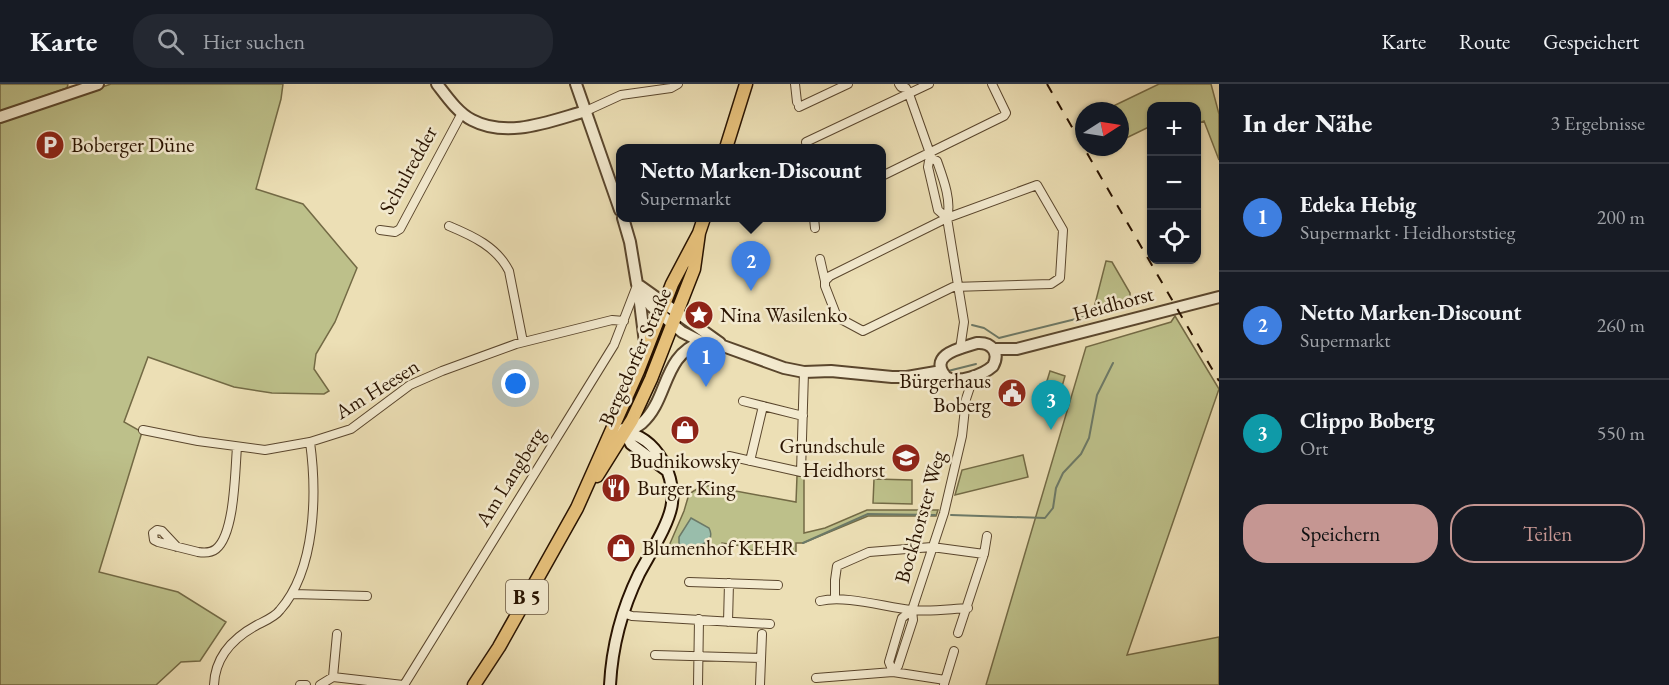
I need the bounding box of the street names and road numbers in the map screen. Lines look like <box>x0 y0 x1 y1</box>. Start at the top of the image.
street label: Schulredder <box>372 121 443 219</box>
street label: Heidhorst <box>1069 280 1157 327</box>
street label: Bergedorfer Straße <box>592 283 677 430</box>
street label: Am Heesen <box>329 352 424 426</box>
street label: Am Langberg <box>468 422 551 532</box>
street label: Bockhorster Weg <box>888 447 952 586</box>
road number: B 5 <box>506 580 548 614</box>

